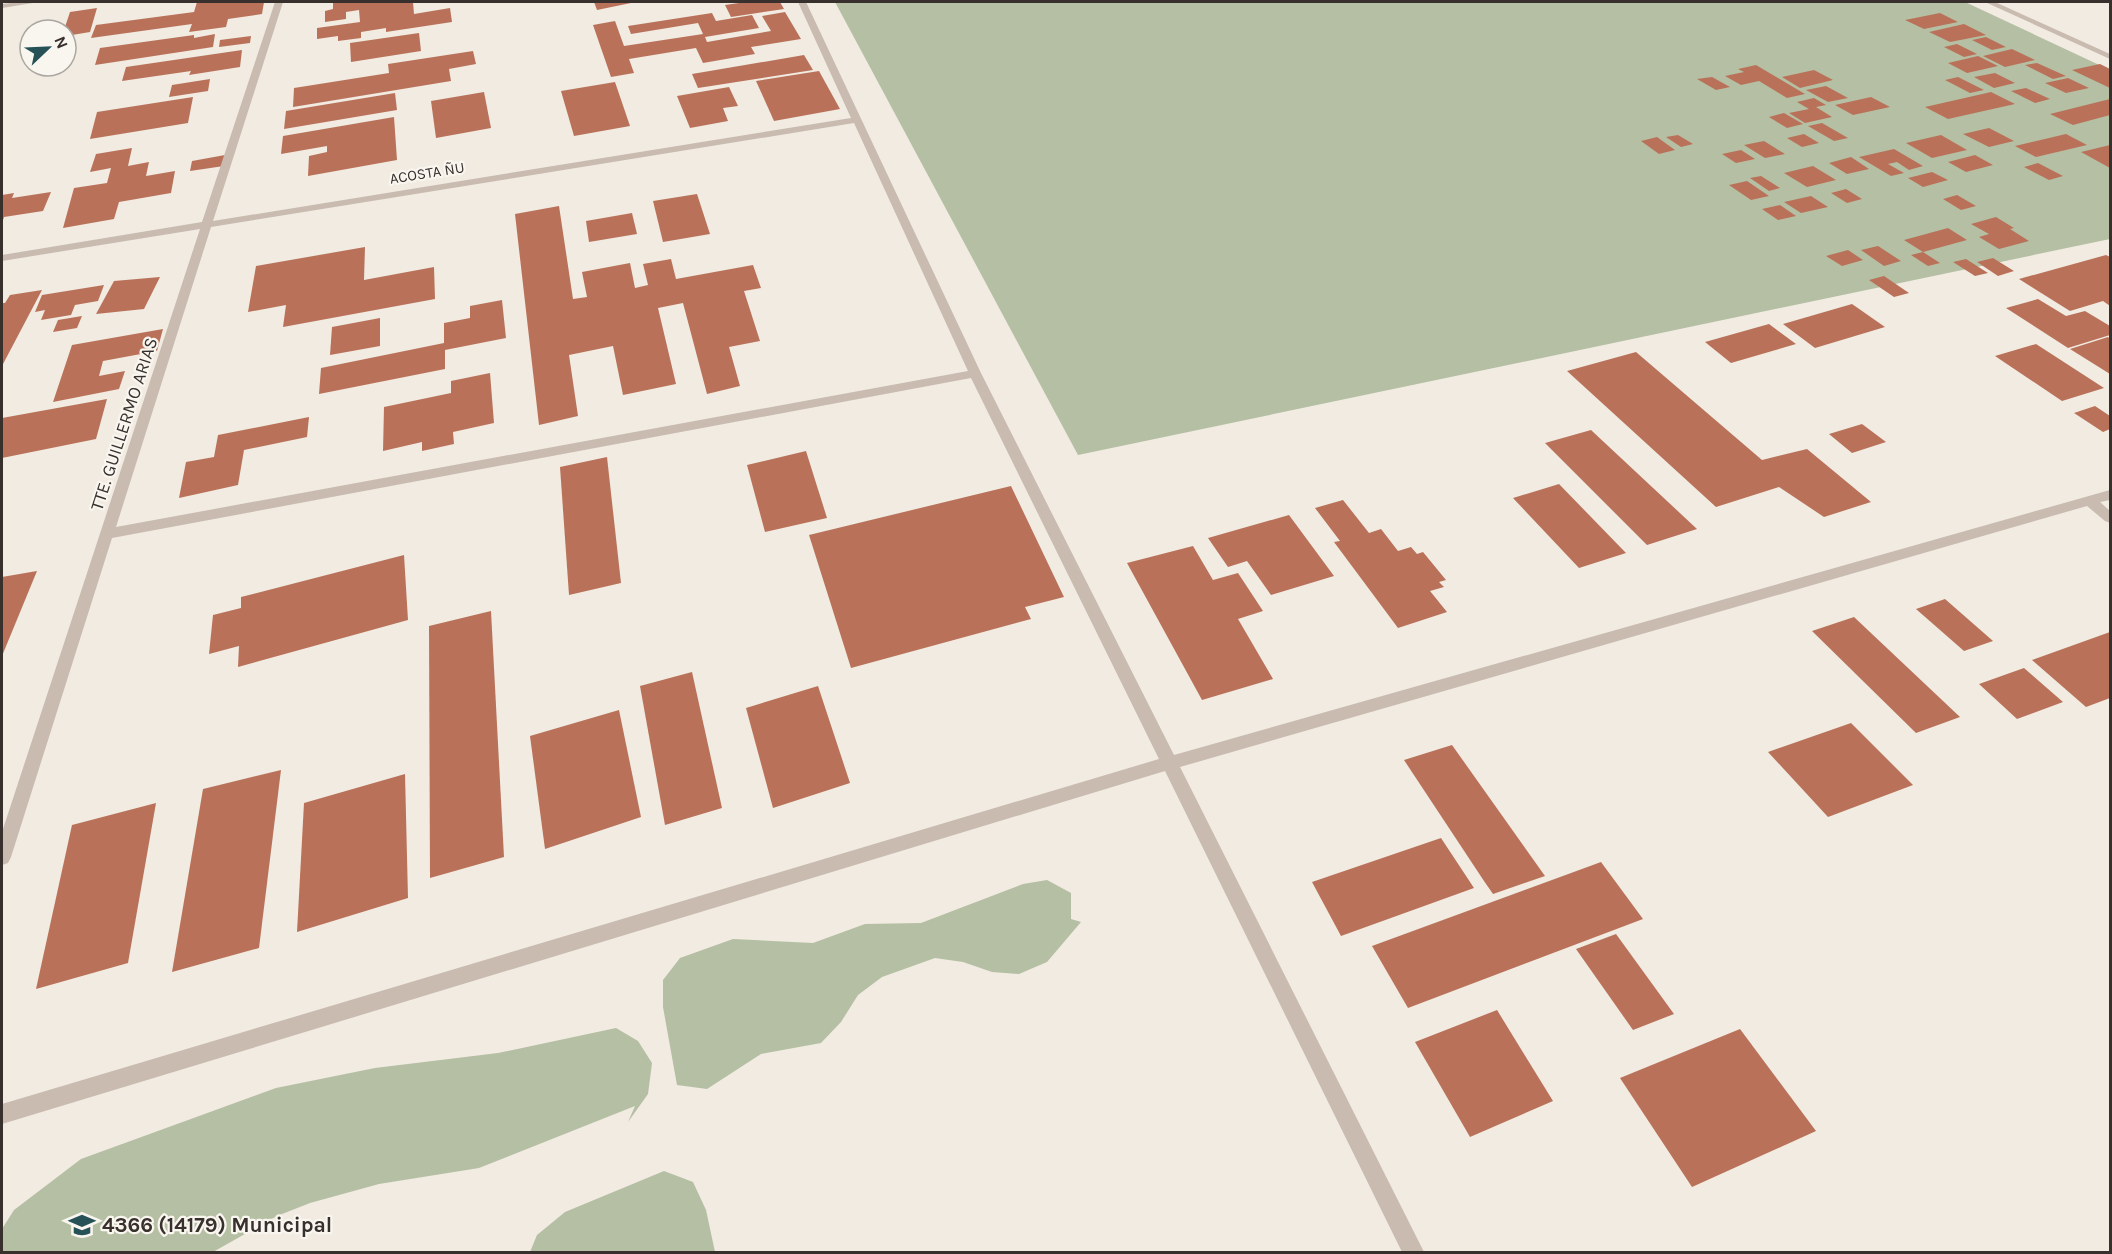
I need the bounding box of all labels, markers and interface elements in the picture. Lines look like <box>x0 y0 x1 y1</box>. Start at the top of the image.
north arrow <box>18 18 78 78</box>
text: N <box>50 33 72 51</box>
street label: ACOSTA ÑU <box>388 158 466 188</box>
street label: TTE. GUILLERMO ARIAS <box>86 335 162 513</box>
school or university icon: 4366 (14179) Municipal <box>67 1210 97 1240</box>
place label: 4366 (14179) Municipal <box>102 1213 332 1237</box>

